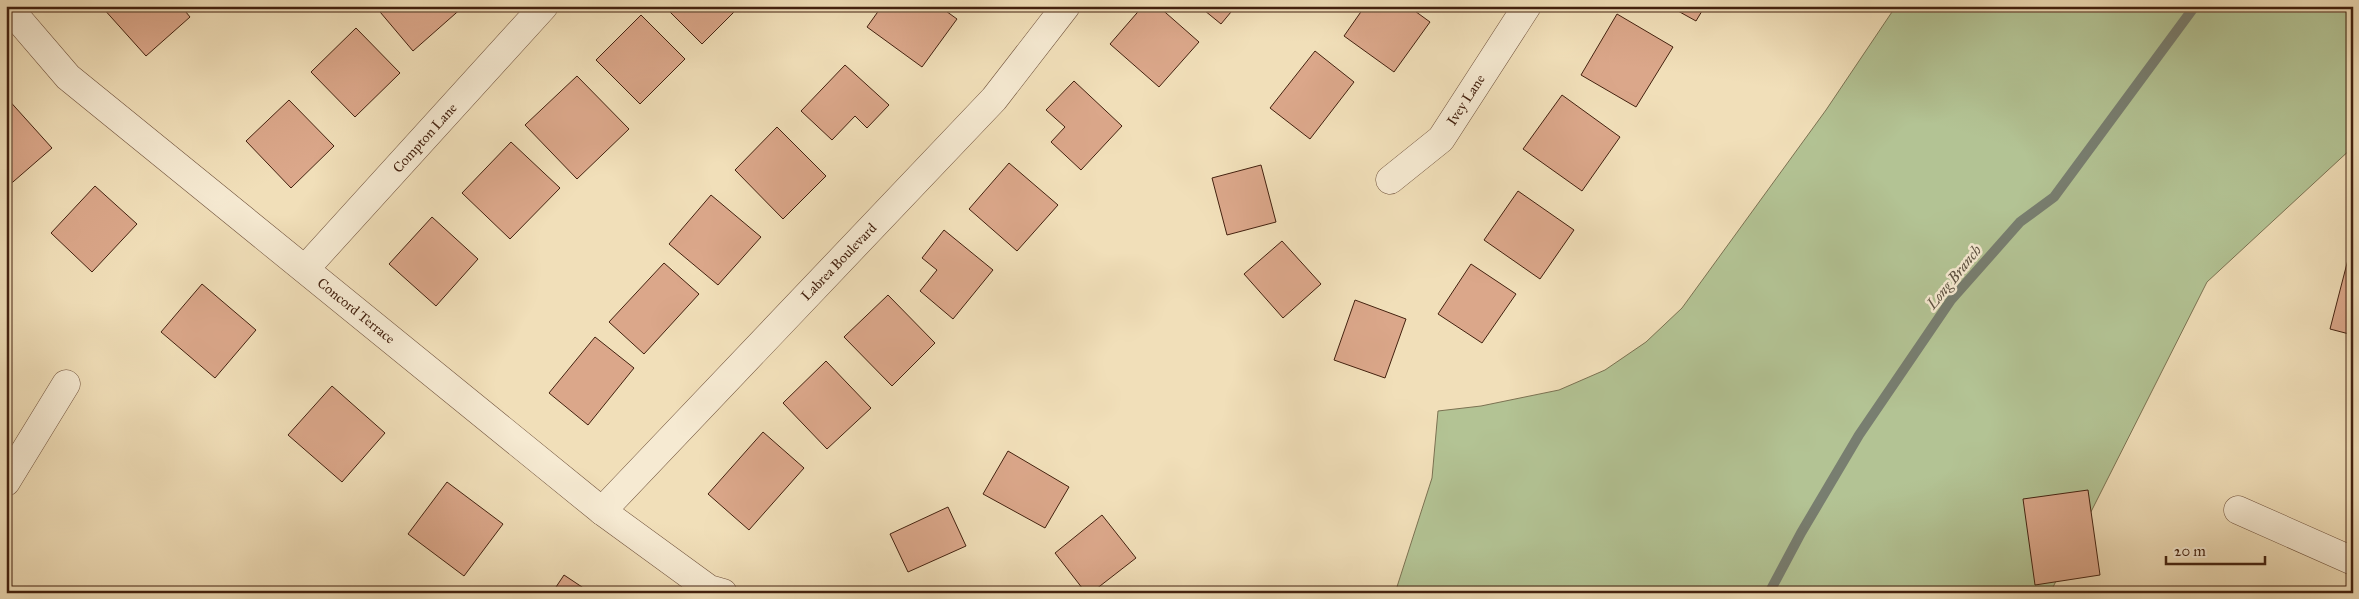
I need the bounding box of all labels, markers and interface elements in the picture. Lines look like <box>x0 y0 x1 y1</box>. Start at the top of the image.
street label: Ivey Lane <box>1443 71 1489 129</box>
street label: Compton Lane <box>389 100 461 176</box>
street label: Labrea Boulevard <box>798 220 880 304</box>
water label: Long Branch <box>1922 241 1986 313</box>
street label: Concord Terrace <box>314 275 398 348</box>
scale bar <box>2166 534 2265 566</box>
text: 20 m <box>2174 542 2206 560</box>

